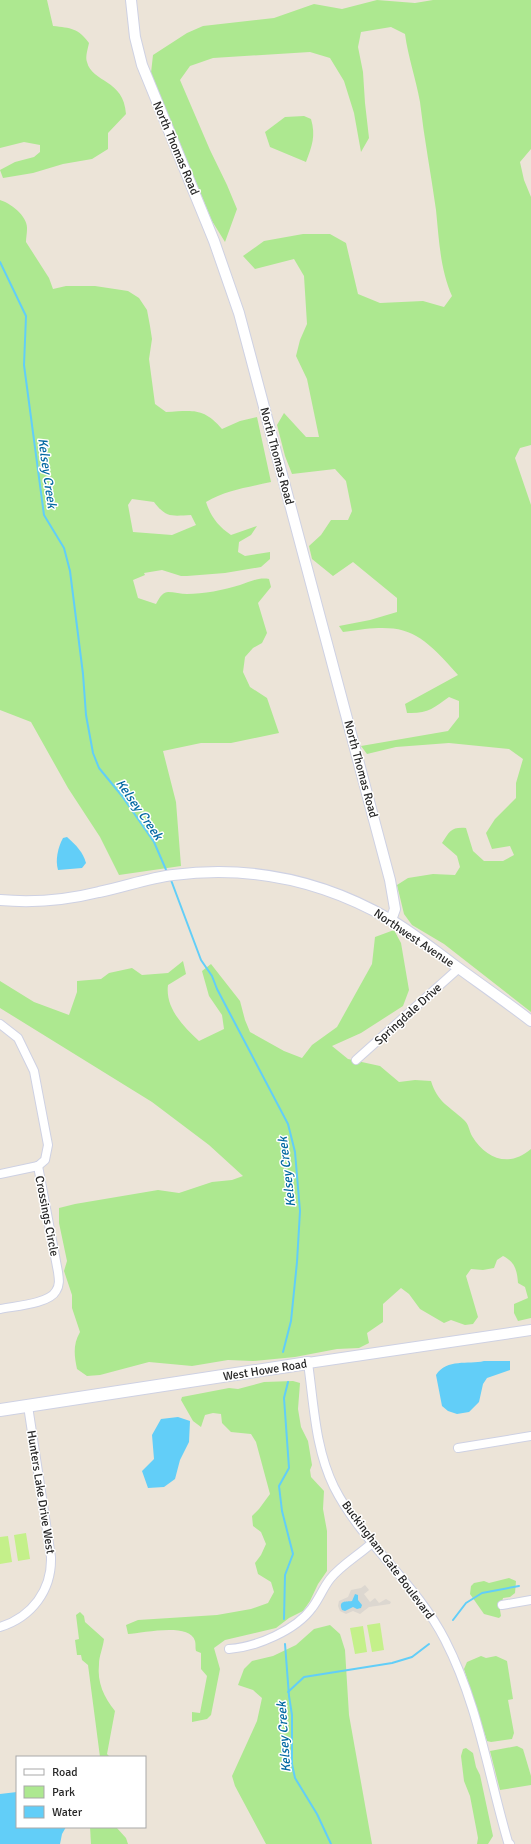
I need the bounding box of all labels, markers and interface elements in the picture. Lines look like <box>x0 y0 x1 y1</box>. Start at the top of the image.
street label: North Thomas Road <box>149 99 202 197</box>
street label: North Thomas Road <box>256 406 297 507</box>
water label: Kelsey Creek <box>34 437 60 511</box>
street label: North Thomas Road <box>340 719 381 820</box>
water label: Kelsey Creek <box>112 776 167 844</box>
street label: Northwest Avenue <box>371 906 457 971</box>
street label: Springdale Drive <box>372 980 445 1048</box>
water label: Kelsey Creek <box>275 1134 299 1208</box>
street label: Crossings Circle <box>31 1174 62 1258</box>
street label: West Howe Road <box>222 1356 308 1385</box>
street label: Hunters Lake Drive West <box>23 1429 58 1555</box>
street label: Buckingham Gate Boulevard <box>338 1498 437 1622</box>
water label: Kelsey Creek <box>273 1700 294 1773</box>
legend <box>16 1756 146 1828</box>
text: Road <box>52 1765 78 1780</box>
text: Park <box>52 1785 75 1800</box>
text: Water <box>52 1805 83 1820</box>

